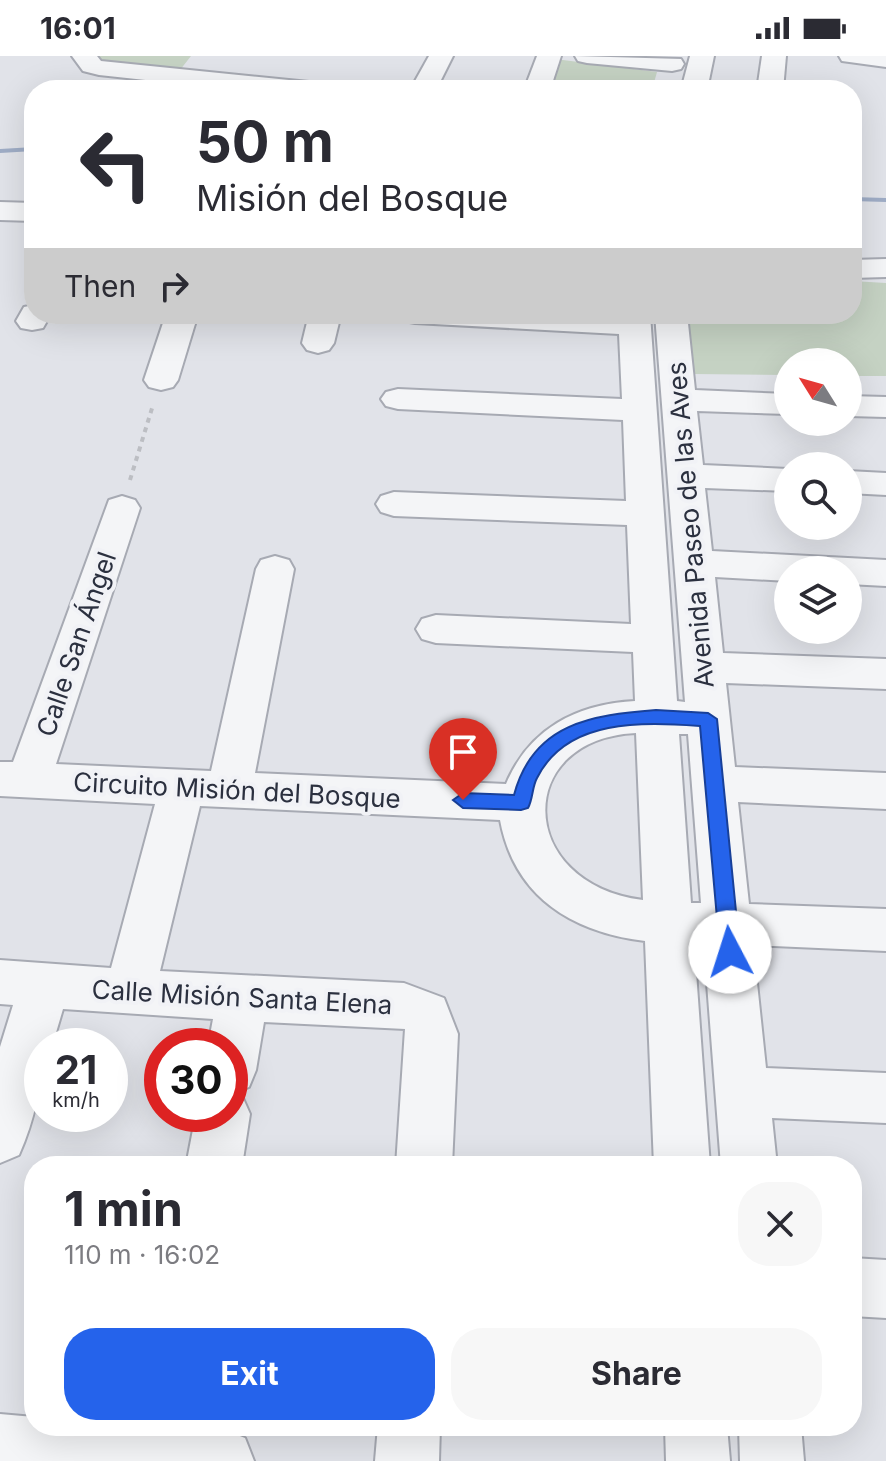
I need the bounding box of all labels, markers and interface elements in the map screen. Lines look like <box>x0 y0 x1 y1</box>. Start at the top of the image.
text: 16:01 <box>40 10 116 46</box>
text: 50 m <box>196 108 334 176</box>
icon: left <box>64 112 168 216</box>
text: Misión del Bosque <box>196 176 508 220</box>
icon: right <box>152 264 196 308</box>
text: Then <box>64 268 136 304</box>
north arrow <box>774 348 862 436</box>
map controls <box>774 348 862 644</box>
street label: Avenida Paseo de las Aves <box>660 361 720 689</box>
button: search <box>774 452 862 540</box>
street label: Calle San Ángel <box>30 548 122 740</box>
button: layers <box>774 556 862 644</box>
pin <box>429 718 497 800</box>
icon: arrive <box>441 730 485 774</box>
street label: Circuito Misión del Bosque <box>72 766 402 814</box>
position arrow <box>688 910 772 994</box>
street label: Calle Misión Santa Elena <box>91 974 393 1020</box>
speed limit sign: 30 <box>144 1028 248 1132</box>
text: 21 <box>55 1045 97 1094</box>
text: km/h <box>52 1088 100 1112</box>
text: 1 min <box>64 1179 183 1238</box>
button: close <box>738 1182 822 1266</box>
text: 110 m · 16:02 <box>64 1239 220 1270</box>
button: Exit <box>64 1328 435 1420</box>
button: Share <box>451 1328 822 1420</box>

